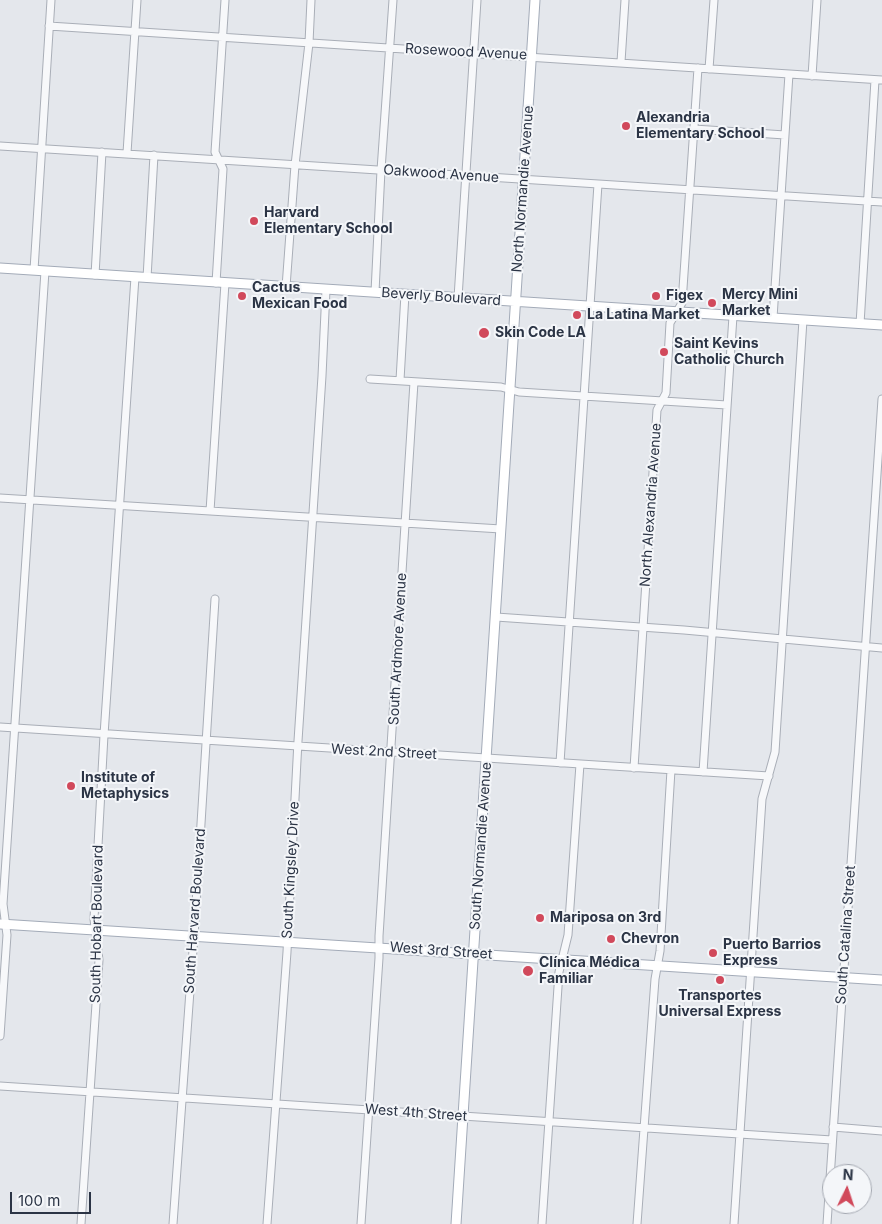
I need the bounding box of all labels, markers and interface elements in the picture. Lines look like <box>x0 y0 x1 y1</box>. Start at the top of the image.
street label: Rosewood Avenue <box>405 40 527 64</box>
street label: North Normandie Avenue <box>509 105 537 273</box>
place label: Alexandria Elementary School <box>636 110 765 142</box>
marker: Alexandria Elementary School <box>620 120 632 132</box>
street label: Oakwood Avenue <box>383 162 499 186</box>
place label: Harvard Elementary School <box>264 205 393 238</box>
marker: Harvard Elementary School <box>248 215 260 227</box>
place label: Cactus Mexican Food <box>252 280 347 312</box>
street label: Beverly Boulevard <box>381 284 501 310</box>
place label: Mercy Mini Market <box>722 287 798 320</box>
place label: Figex <box>666 288 703 304</box>
marker: Cactus Mexican Food <box>236 290 248 302</box>
marker: Figex <box>650 290 662 302</box>
marker: Mercy Mini Market <box>706 297 718 309</box>
place label: La Latina Market <box>587 307 700 323</box>
marker: La Latina Market <box>571 309 583 321</box>
place label: Skin Code LA <box>495 325 586 341</box>
marker: Skin Code LA <box>477 326 491 340</box>
place label: Saint Kevins Catholic Church <box>674 336 784 368</box>
marker: Saint Kevins Catholic Church <box>658 346 670 358</box>
street label: North Alexandria Avenue <box>637 422 665 588</box>
street label: South Ardmore Avenue <box>386 572 410 726</box>
street label: West 2nd Street <box>331 741 437 763</box>
street label: South Normandie Avenue <box>467 761 495 931</box>
place label: Institute of Metaphysics <box>81 770 169 802</box>
marker: Institute of Metaphysics <box>65 780 77 792</box>
street label: South Kingsley Drive <box>279 801 303 939</box>
street label: South Harvard Boulevard <box>181 828 209 994</box>
street label: South Hobart Boulevard <box>87 845 107 1003</box>
street label: South Catalina Street <box>833 865 859 1005</box>
place label: Mariposa on 3rd <box>550 910 661 926</box>
marker: Mariposa on 3rd <box>534 912 546 924</box>
place label: Chevron <box>621 931 679 947</box>
marker: Chevron <box>605 933 617 945</box>
place label: Puerto Barrios Express <box>723 937 821 970</box>
street label: West 3rd Street <box>389 939 493 963</box>
marker: Puerto Barrios Express <box>707 947 719 959</box>
place label: Clínica Médica Familiar <box>539 955 640 988</box>
marker: Clínica Médica Familiar <box>521 964 535 978</box>
marker: Transportes Universal Express <box>714 974 726 986</box>
place label: Transportes Universal Express <box>659 988 781 1020</box>
street label: West 4th Street <box>364 1101 468 1125</box>
north arrow <box>822 1164 872 1214</box>
text: N <box>842 1166 854 1183</box>
scale bar <box>12 1182 94 1214</box>
text: 100 m <box>18 1191 60 1210</box>

